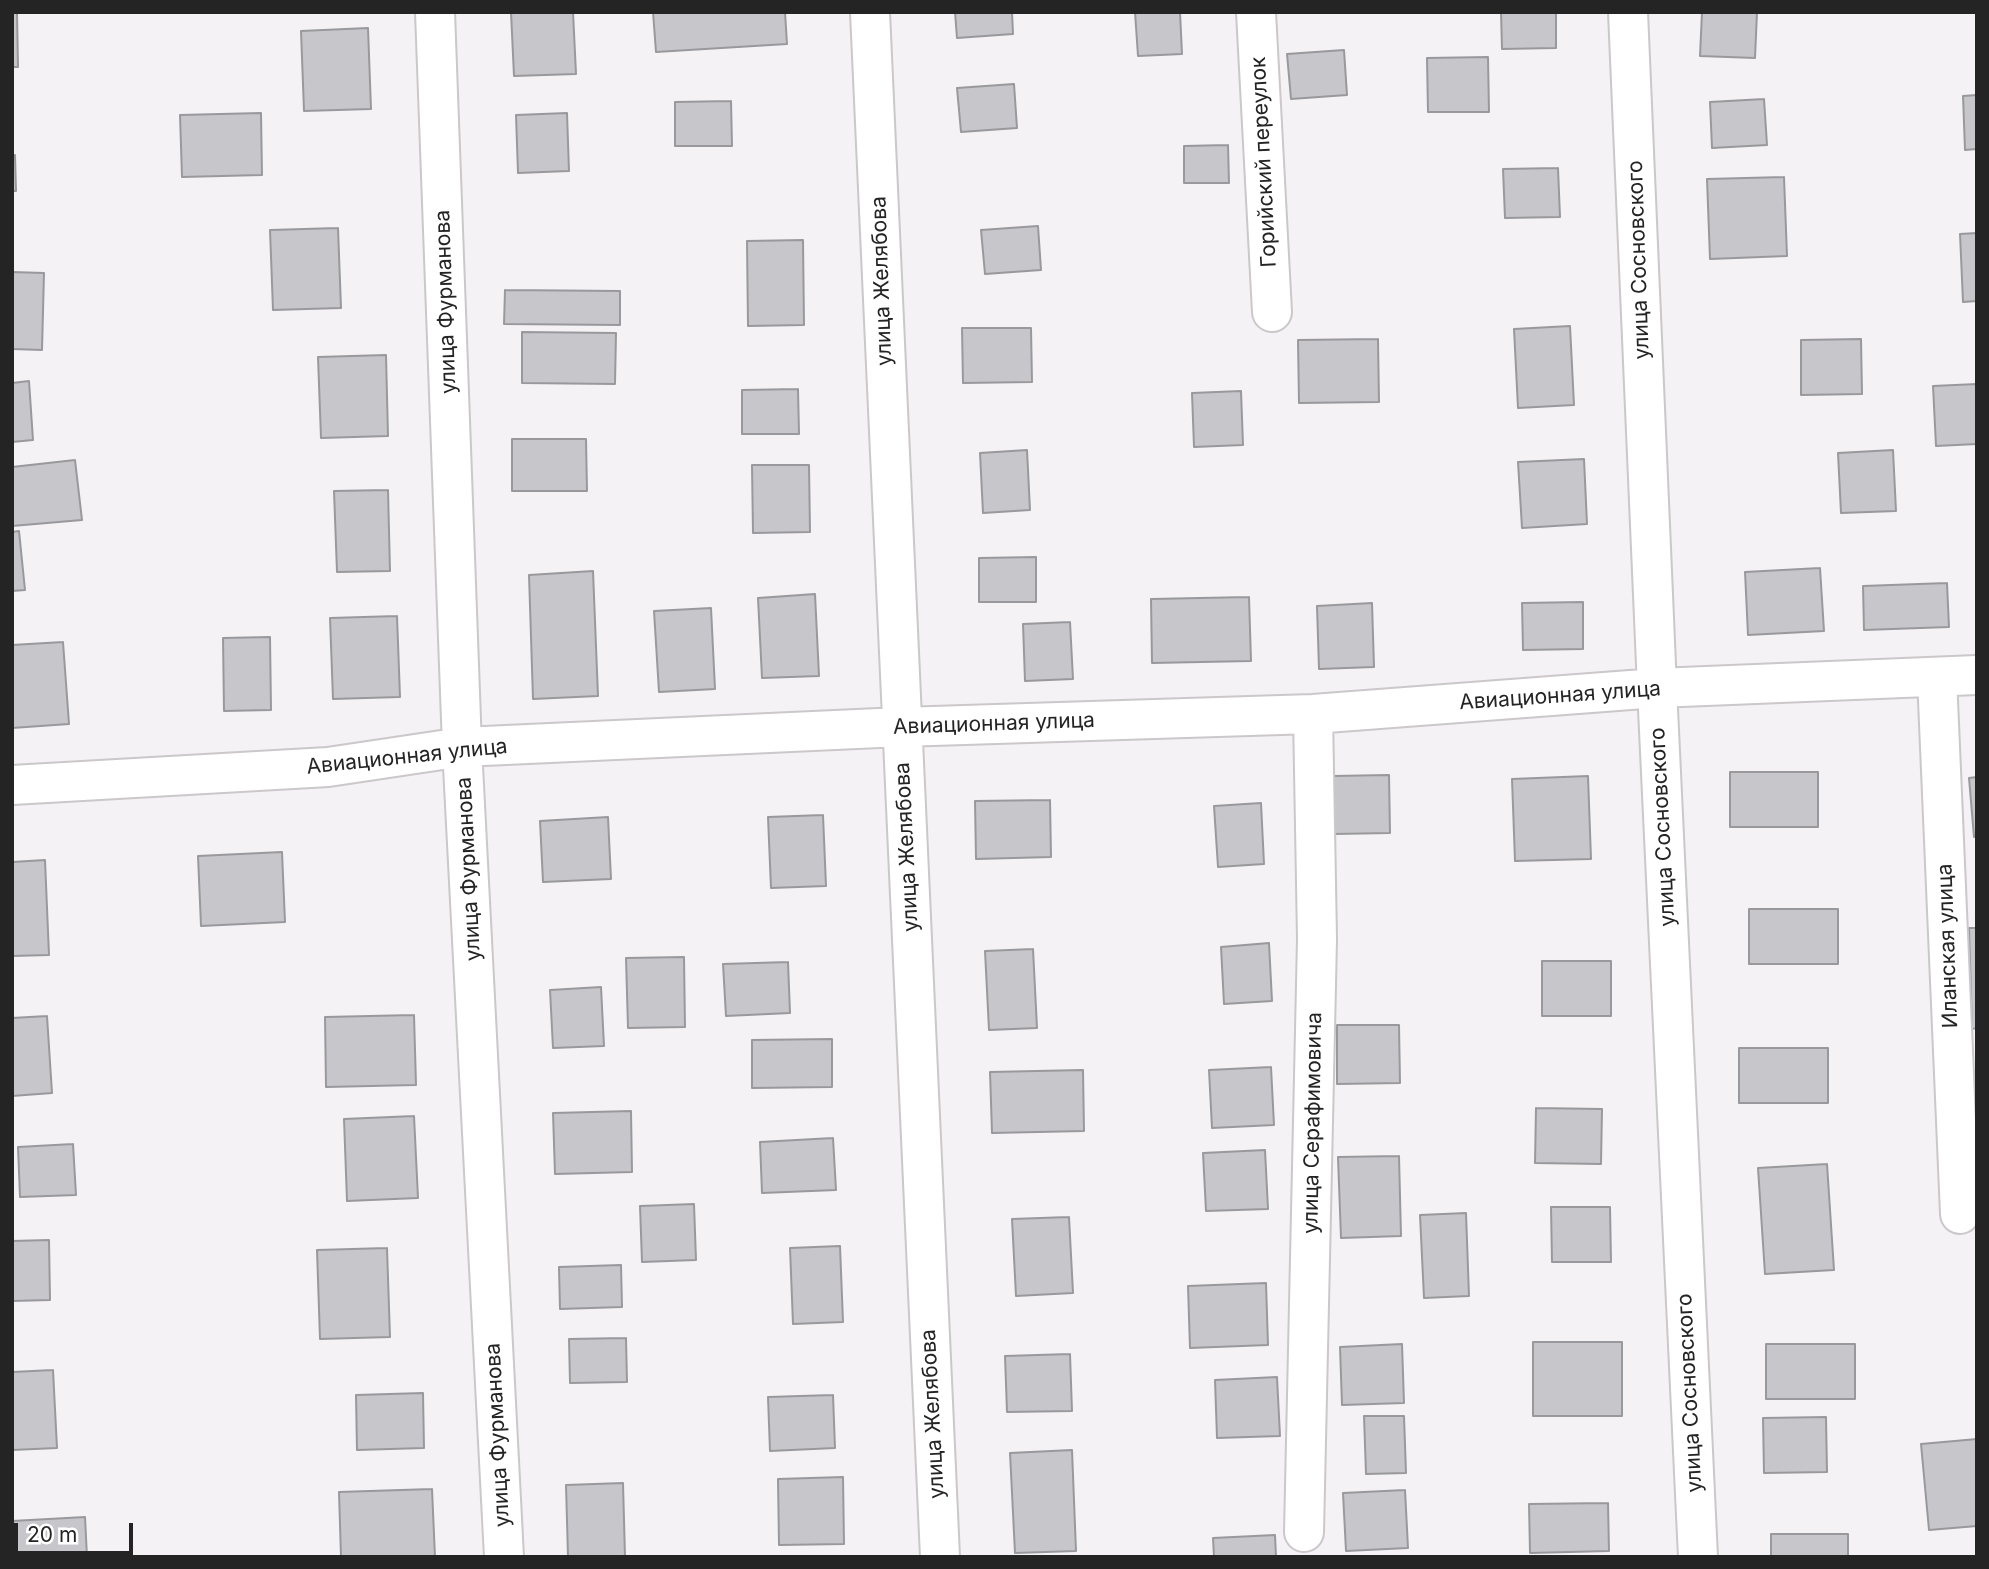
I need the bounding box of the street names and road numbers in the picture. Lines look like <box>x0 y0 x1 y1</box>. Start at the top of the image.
street label: Горийский переулок <box>1246 56 1282 268</box>
street label: улица Сосновского <box>1623 160 1655 360</box>
street label: улица Желябова <box>866 196 898 366</box>
street label: улица Фурманова <box>430 209 462 395</box>
street label: Авиационная улица <box>1458 676 1662 716</box>
street label: Авиационная улица <box>893 708 1095 740</box>
street label: улица Сосновского <box>1645 727 1681 927</box>
street label: Авиационная улица <box>305 734 509 780</box>
street label: улица Желябова <box>890 762 924 932</box>
street label: улица Фурманова <box>452 776 486 962</box>
street label: Иланская улица <box>1933 863 1963 1029</box>
street label: улица Серафимовича <box>1298 1012 1328 1234</box>
street label: улица Сосновского <box>1672 1293 1708 1493</box>
street label: улица Желябова <box>916 1329 950 1499</box>
street label: улица Фурманова <box>481 1342 515 1528</box>

